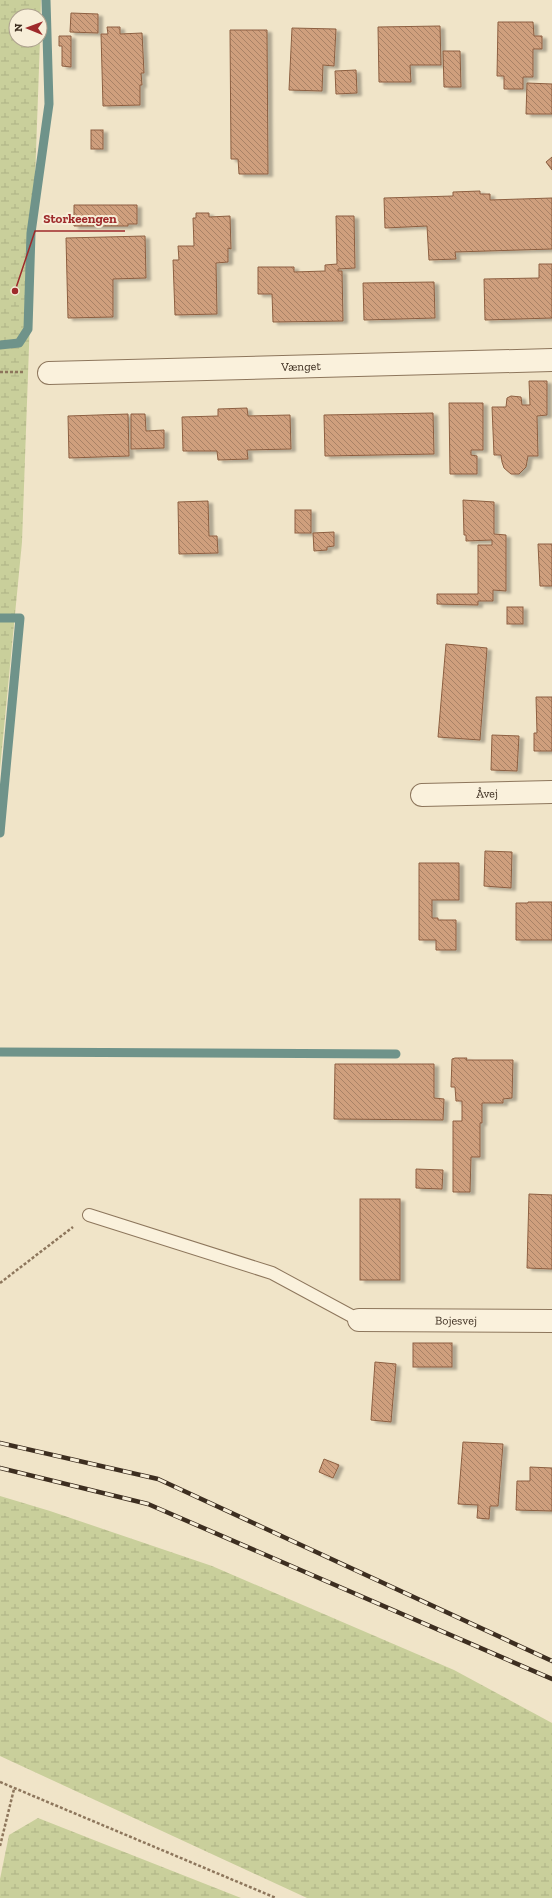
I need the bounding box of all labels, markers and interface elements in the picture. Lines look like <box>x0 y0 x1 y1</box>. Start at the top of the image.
north arrow <box>8 8 48 48</box>
text: N <box>12 23 25 32</box>
callout: Storkeengen <box>35 206 125 231</box>
text: Storkeengen <box>43 211 117 226</box>
street label: Vænget <box>280 359 321 374</box>
street label: Åvej <box>476 786 498 801</box>
street label: Bojesvej <box>435 1313 477 1329</box>

